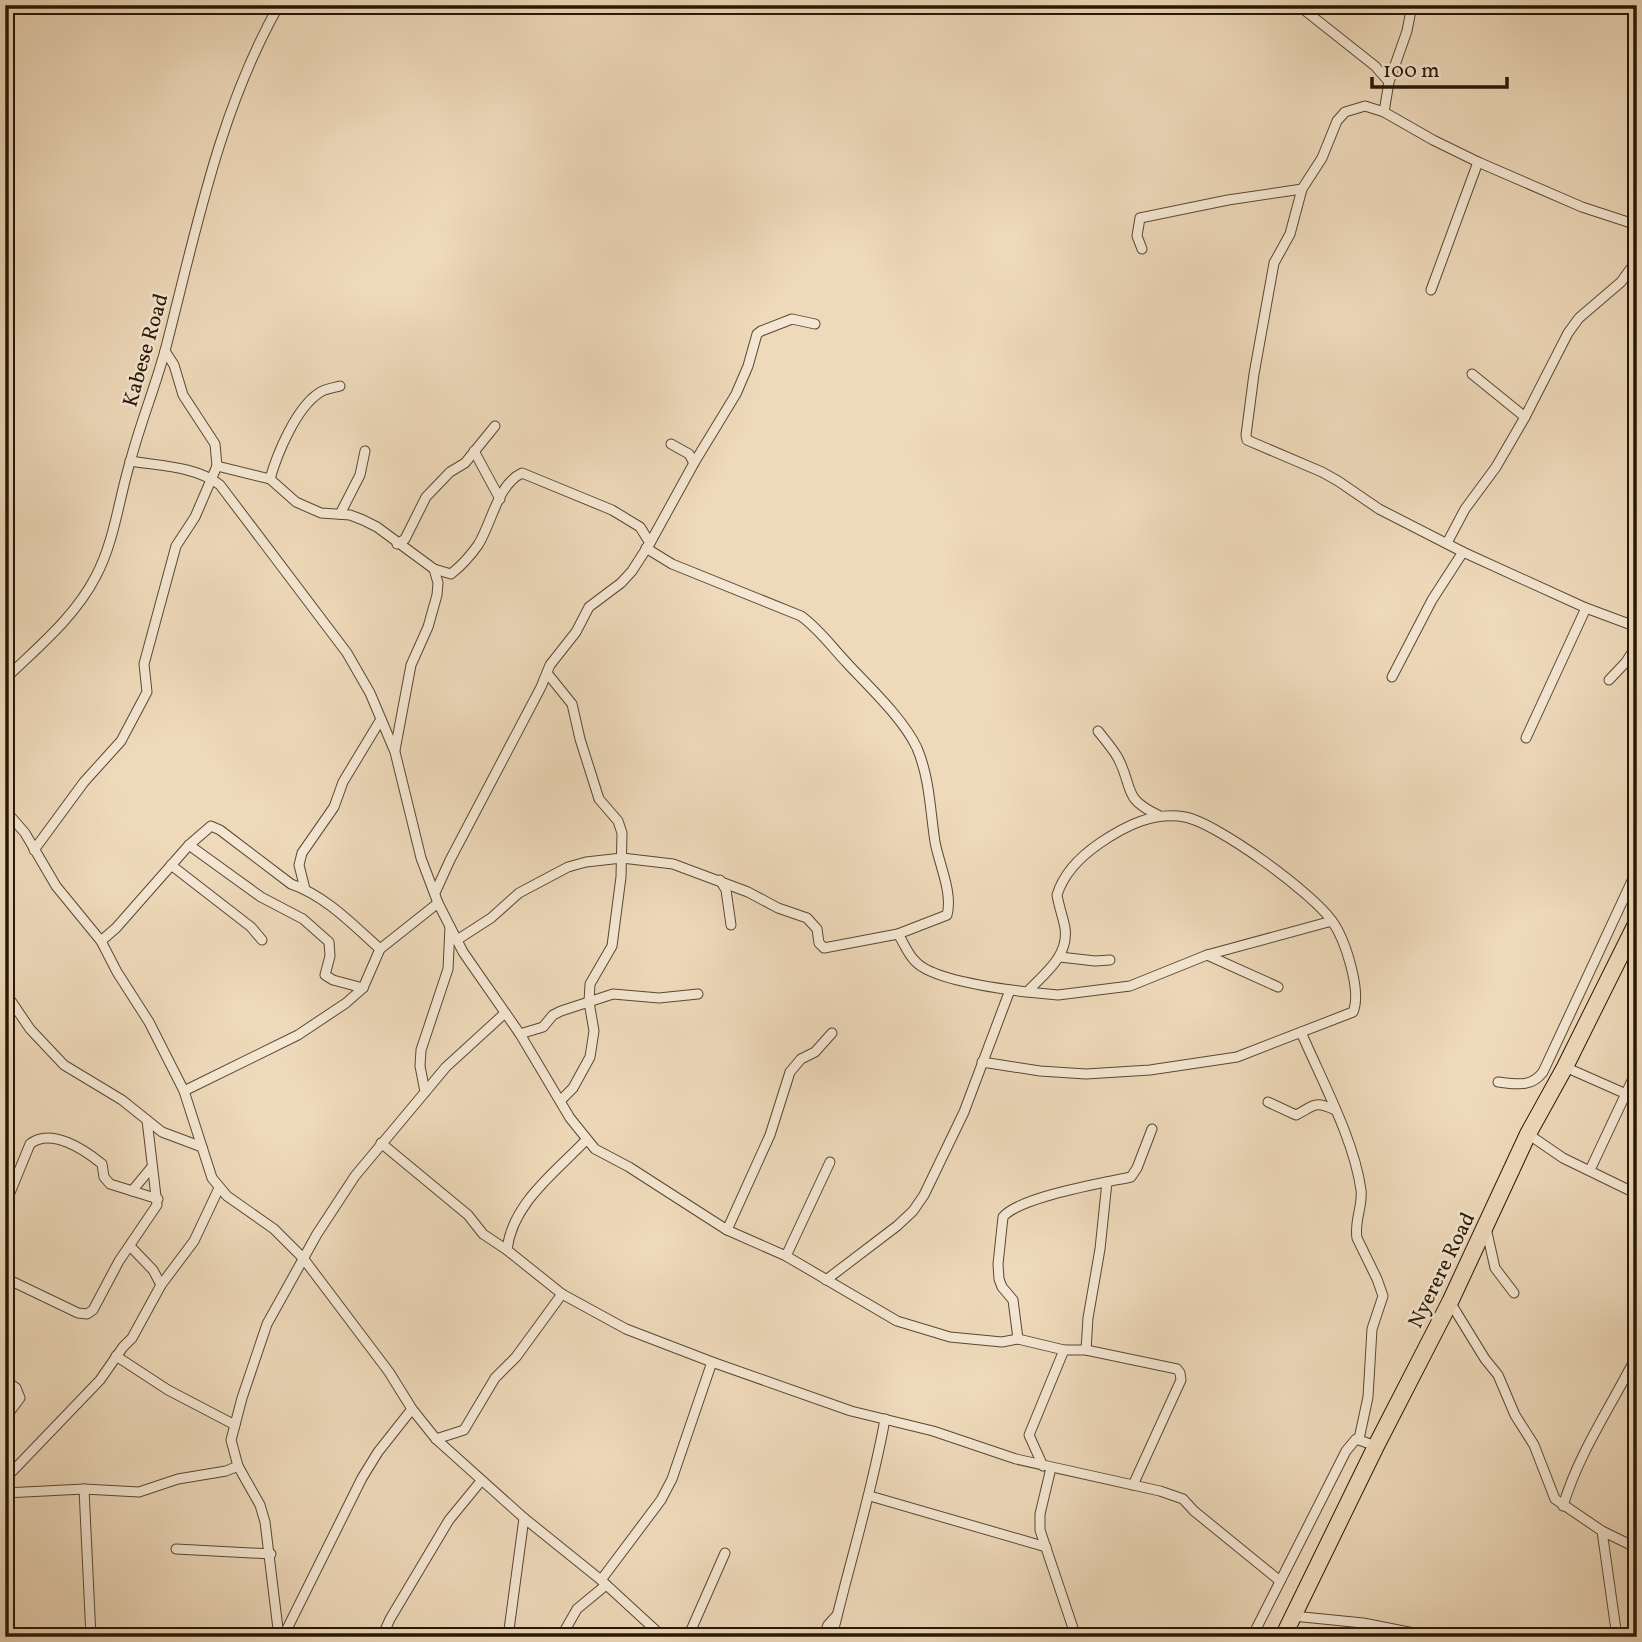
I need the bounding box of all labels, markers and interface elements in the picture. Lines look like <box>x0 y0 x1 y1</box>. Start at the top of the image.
scale bar <box>1372 46 1507 90</box>
text: 100 m <box>1383 57 1440 86</box>
street label: Kabese Road <box>116 290 176 411</box>
street label: Nyerere Road <box>1402 1208 1483 1334</box>

